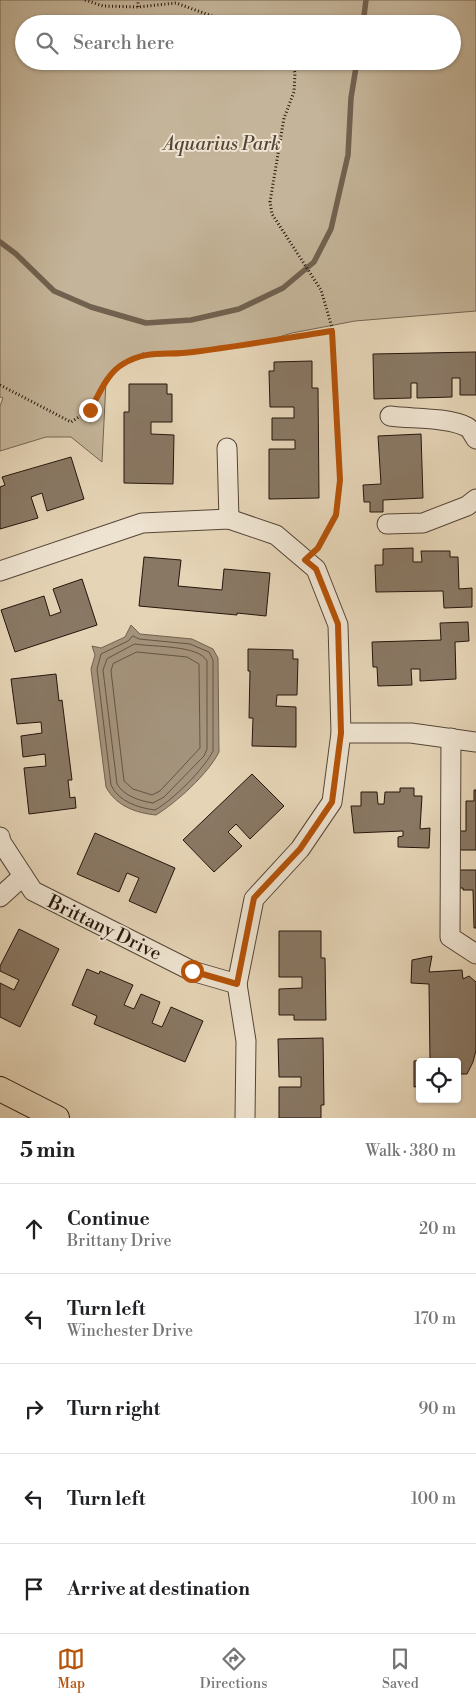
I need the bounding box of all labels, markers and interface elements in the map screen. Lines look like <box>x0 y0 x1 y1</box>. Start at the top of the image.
search box <box>15 15 461 70</box>
icon: search <box>33 29 61 57</box>
text: Search here <box>73 31 174 55</box>
park label: Aquarius Park <box>161 132 281 156</box>
route end <box>79 399 102 422</box>
street label: Brittany Drive <box>43 889 166 966</box>
route start <box>181 960 204 983</box>
map controls <box>416 1058 461 1103</box>
button: locate <box>416 1058 461 1103</box>
text: 5 min <box>20 1138 75 1164</box>
text: Walk · 380 m <box>366 1141 456 1161</box>
text: Continue <box>67 1207 150 1231</box>
icon: ahead <box>20 1215 48 1243</box>
text: 20 m <box>419 1219 456 1239</box>
text: Brittany Drive <box>67 1231 171 1251</box>
text: Turn left <box>67 1297 146 1321</box>
icon: left <box>20 1305 48 1333</box>
text: 170 m <box>414 1309 456 1329</box>
text: Winchester Drive <box>67 1321 193 1341</box>
icon: right <box>20 1395 48 1423</box>
text: Turn right <box>67 1397 160 1421</box>
text: 90 m <box>418 1399 456 1419</box>
icon: left <box>20 1485 48 1513</box>
text: Turn left <box>67 1487 146 1511</box>
text: 100 m <box>411 1489 456 1509</box>
icon: arrive <box>20 1575 48 1603</box>
text: Arrive at destination <box>67 1577 250 1601</box>
tab: Map <box>57 1645 85 1693</box>
tab: Directions <box>200 1645 267 1693</box>
tab: Saved <box>382 1645 419 1693</box>

